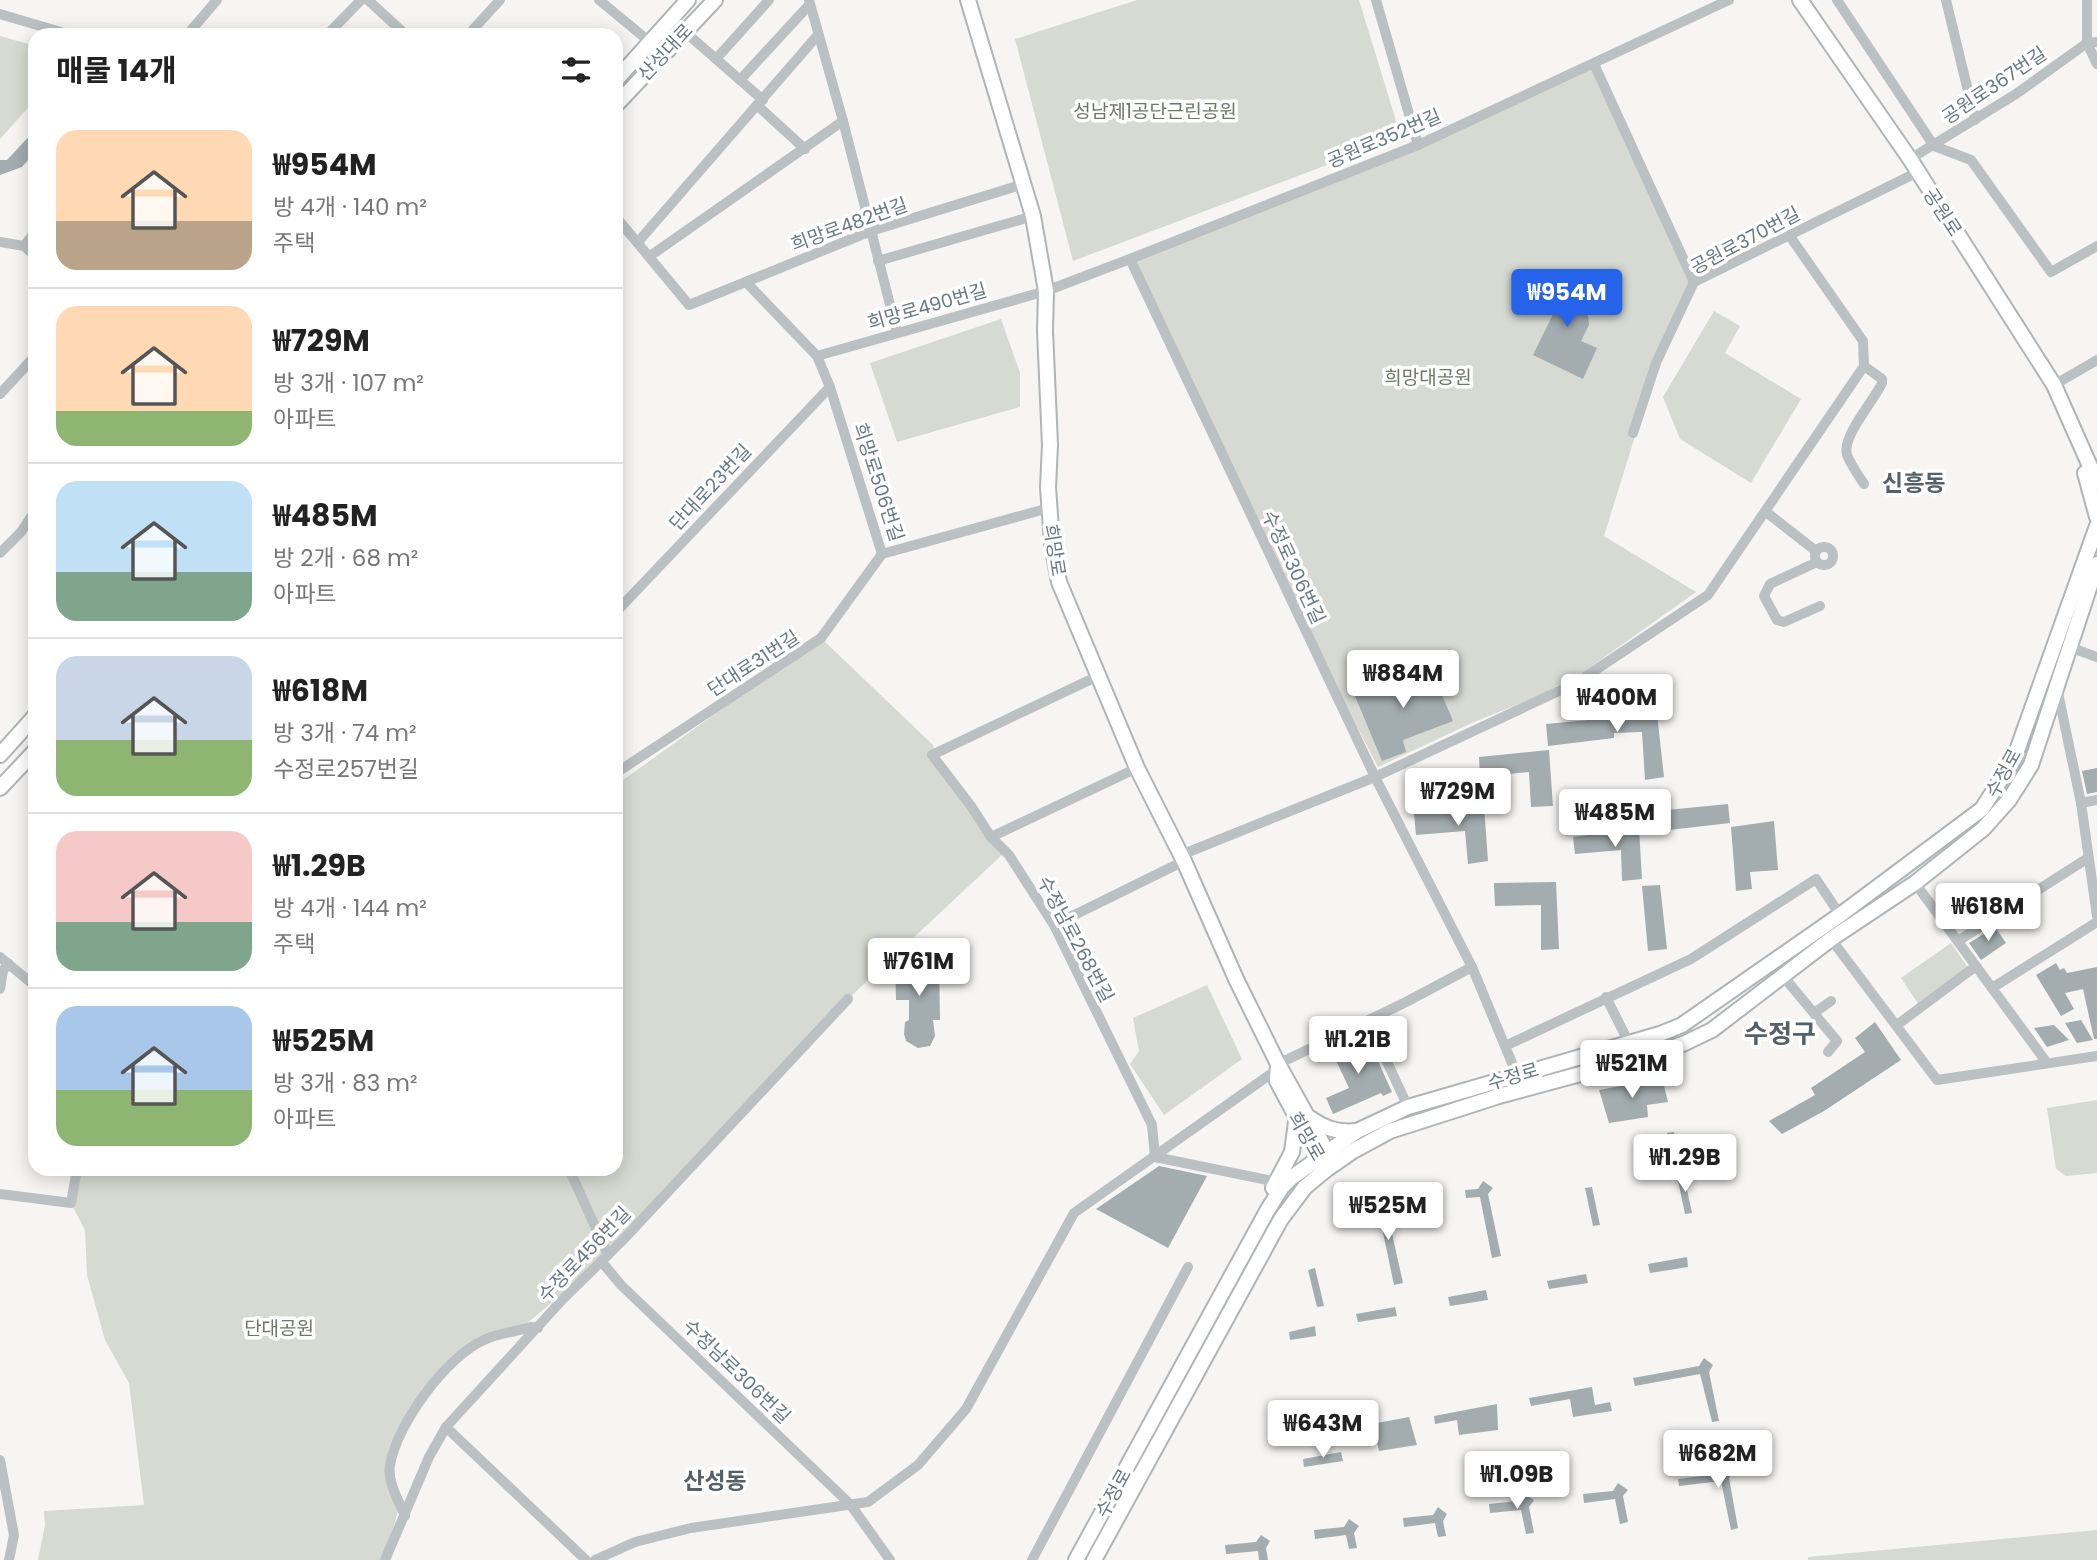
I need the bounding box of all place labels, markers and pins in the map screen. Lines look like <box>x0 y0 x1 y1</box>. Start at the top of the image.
pin: ₩954M <box>1518 270 1616 329</box>
pin: ₩884M <box>1354 650 1452 710</box>
pin: ₩400M <box>1568 674 1666 734</box>
pin: ₩729M <box>1409 768 1507 828</box>
pin: ₩485M <box>1566 790 1664 849</box>
pin: ₩618M <box>1939 884 2037 943</box>
pin: ₩761M <box>870 939 968 998</box>
pin: ₩1.21B <box>1301 1016 1415 1076</box>
pin: ₩521M <box>1583 1040 1681 1100</box>
pin: ₩1.29B <box>1628 1134 1742 1194</box>
pin: ₩525M <box>1339 1182 1437 1242</box>
pin: ₩643M <box>1274 1400 1372 1460</box>
pin: ₩682M <box>1669 1430 1767 1490</box>
pin: ₩1.09B <box>1460 1452 1574 1511</box>

